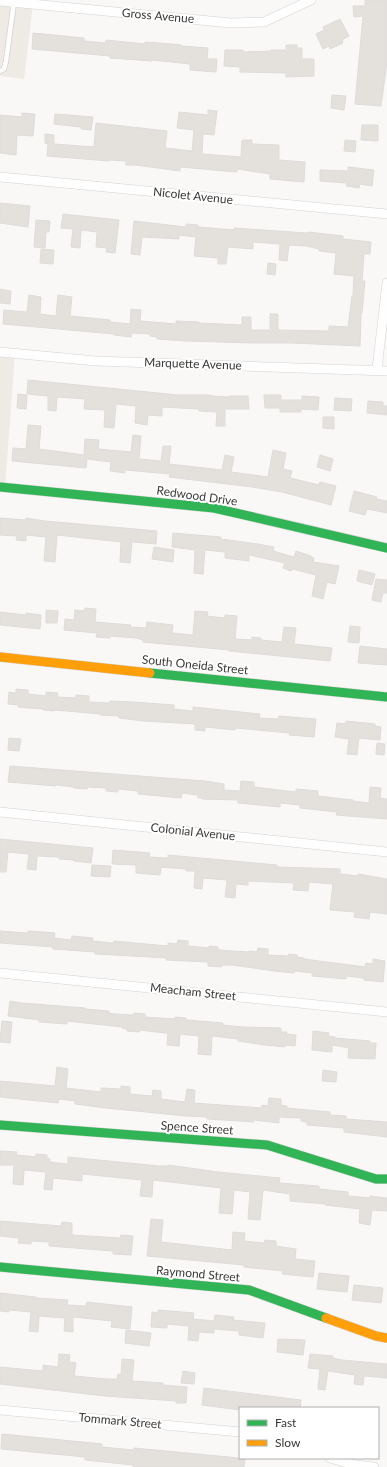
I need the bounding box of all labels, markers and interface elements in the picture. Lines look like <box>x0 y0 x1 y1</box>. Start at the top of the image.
street label: Gross Avenue <box>121 5 195 26</box>
street label: Nicolet Avenue <box>152 184 234 207</box>
street label: Marquette Avenue <box>144 354 242 373</box>
street label: Redwood Drive <box>156 482 238 509</box>
street label: South Oneida Street <box>141 651 250 678</box>
street label: Colonial Avenue <box>150 820 236 843</box>
street label: Meacham Street <box>149 980 237 1004</box>
street label: Spence Street <box>160 1117 235 1138</box>
street label: Raymond Street <box>155 1262 241 1285</box>
legend <box>239 1407 379 1459</box>
street label: Tommark Street <box>78 1409 163 1432</box>
text: Fast <box>275 1415 297 1430</box>
text: Slow <box>275 1435 301 1450</box>

